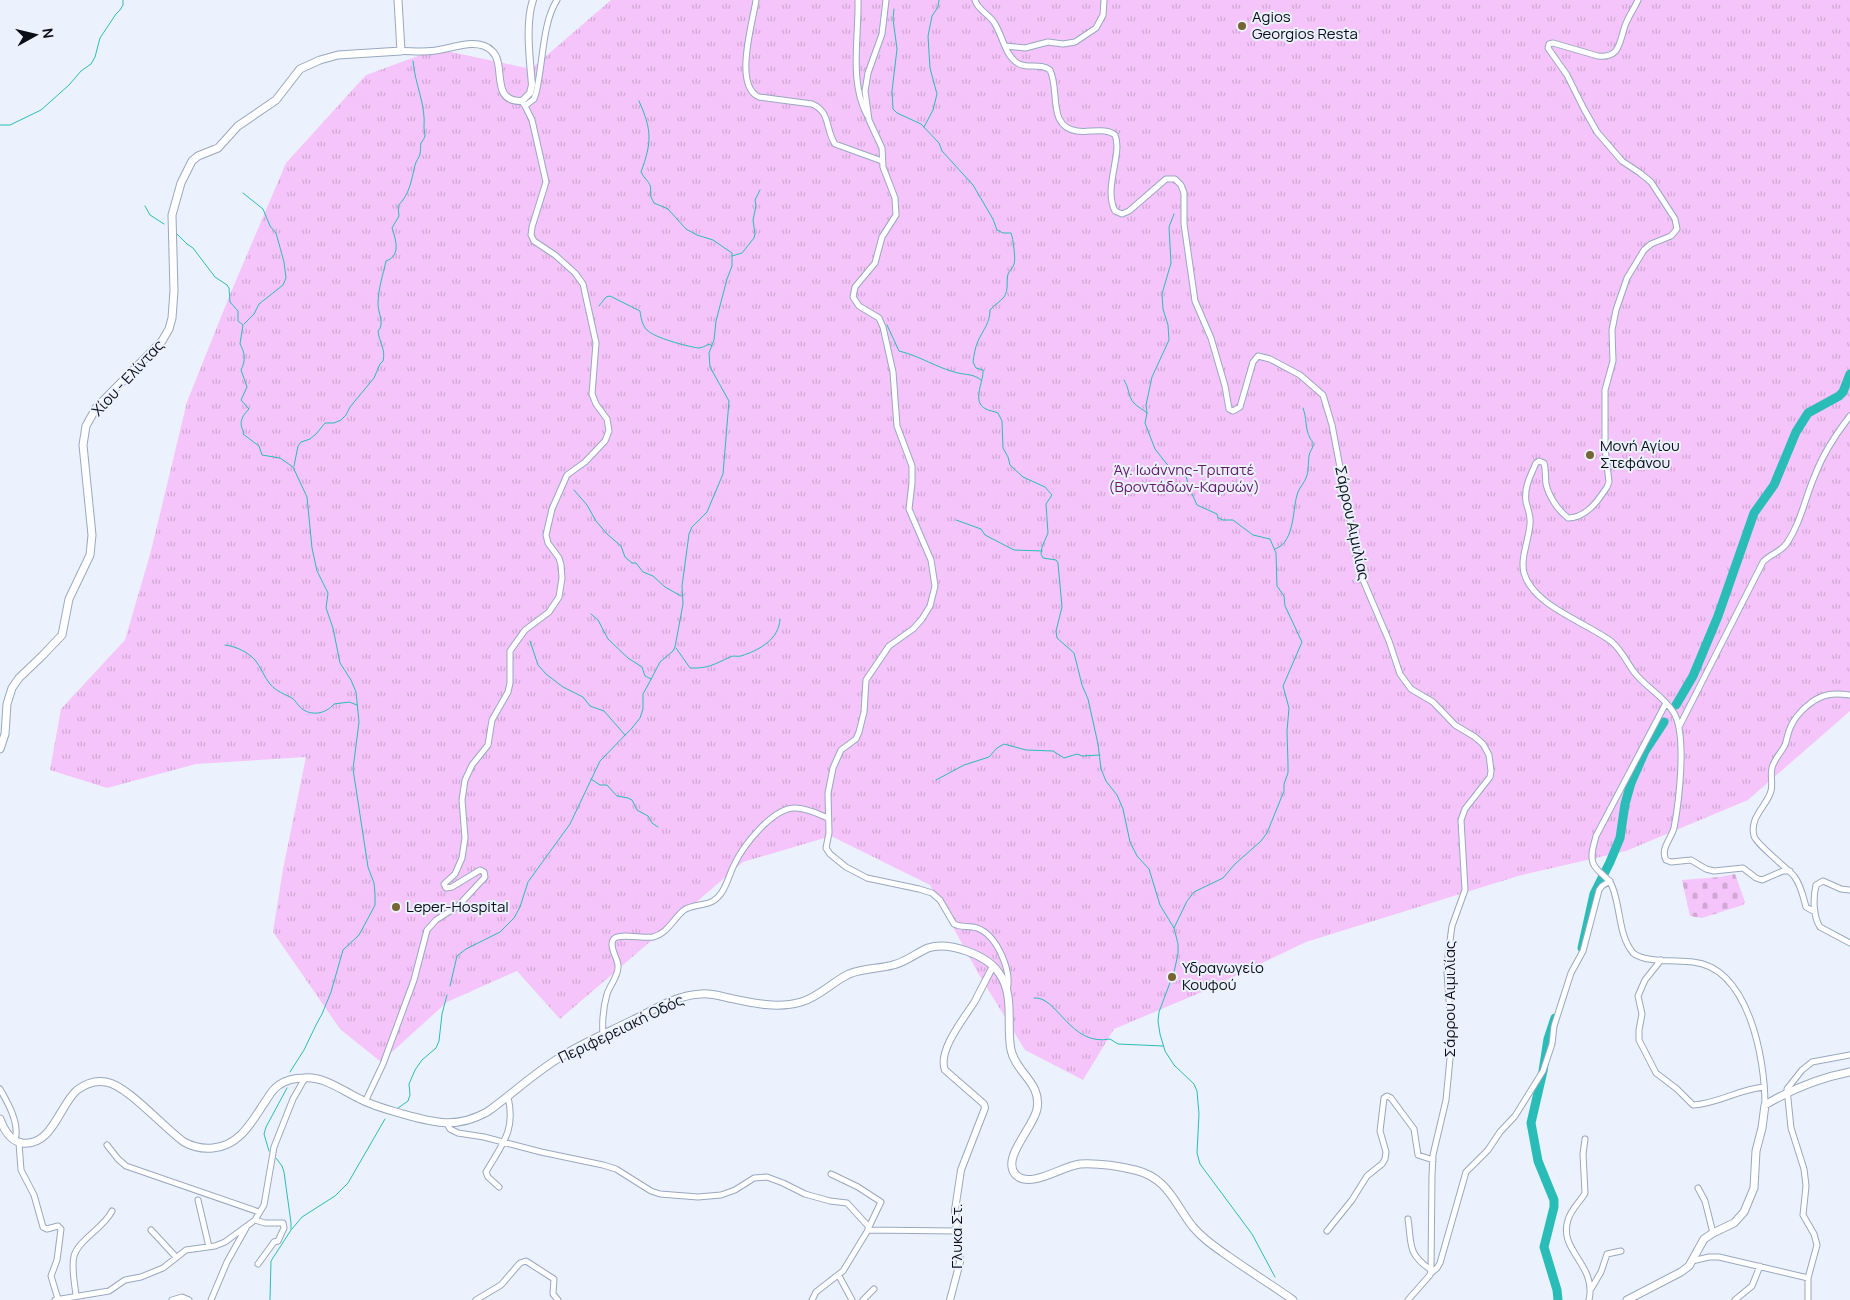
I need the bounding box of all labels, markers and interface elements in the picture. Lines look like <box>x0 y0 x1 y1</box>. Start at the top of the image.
place label: Agios Georgios Resta <box>1252 6 1358 44</box>
north arrow <box>10 10 60 60</box>
marker: Agios Georgios Resta <box>1236 20 1248 32</box>
text: N <box>38 27 58 39</box>
street label: Χίου - Ελίντας <box>87 335 169 420</box>
place label: Μονή Αγίου Στεφάνου <box>1600 435 1680 473</box>
marker: Μονή Αγίου Στεφάνου <box>1584 449 1596 461</box>
park label: Άγ. Ιωάννης-Τριπατέ (Βροντάδων-Καρυών) <box>1108 459 1260 497</box>
street label: Σάρρου Αιμιλίας <box>1330 464 1375 582</box>
place label: Leper-Hospital <box>406 896 509 917</box>
marker: Leper-Hospital <box>390 901 402 913</box>
street label: Σάρρου Αιμιλίας <box>1439 941 1460 1057</box>
place label: Υδραγωγείο Κουφού <box>1182 957 1264 995</box>
marker: Υδραγωγείο Κουφού <box>1166 971 1178 983</box>
street label: Περιφερειακή Οδός <box>554 989 687 1068</box>
street label: Γλυκα Στ. <box>946 1203 967 1269</box>

